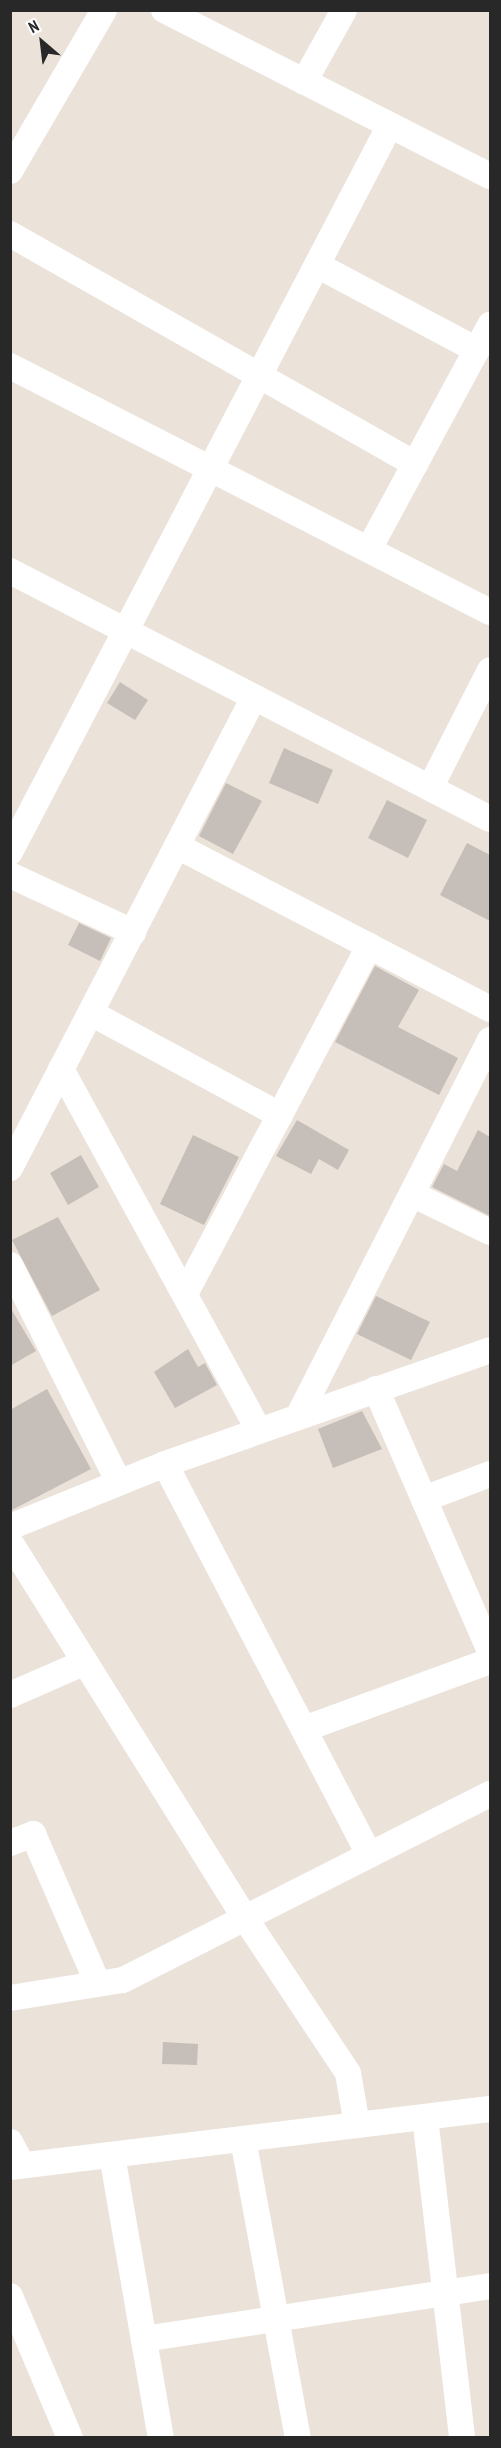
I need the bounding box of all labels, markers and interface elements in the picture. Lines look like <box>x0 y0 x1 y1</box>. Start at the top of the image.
north arrow <box>12 12 72 72</box>
text: N <box>25 15 42 37</box>

